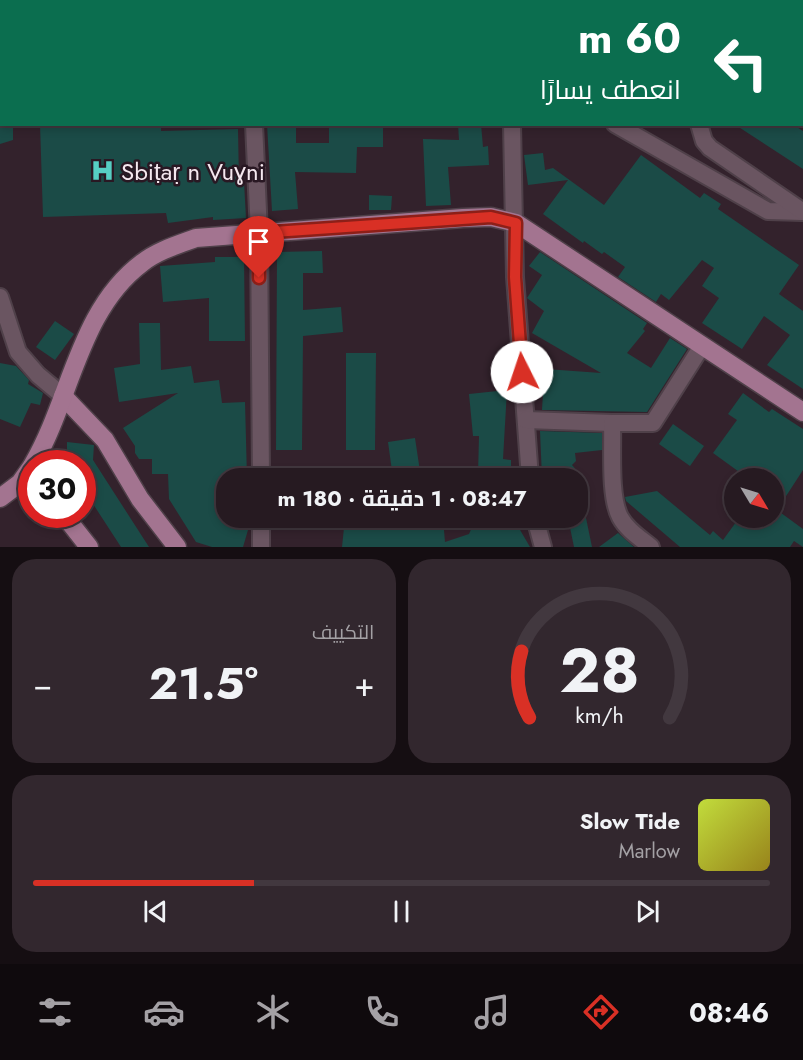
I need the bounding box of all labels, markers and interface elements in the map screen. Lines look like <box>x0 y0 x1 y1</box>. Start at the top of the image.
text: 60 m <box>578 8 681 69</box>
icon: left <box>702 24 780 102</box>
text: انعطف يسارًا <box>540 70 681 109</box>
place label: Sbiṭaṛ n Vuɣni <box>121 154 265 189</box>
hospital icon: Sbiṭaṛ n Vuɣni <box>90 158 116 184</box>
pin <box>233 216 284 278</box>
icon: arrive <box>242 225 275 258</box>
position arrow <box>490 340 554 404</box>
speed limit sign: 30 <box>18 450 96 528</box>
north arrow <box>724 468 784 528</box>
map controls <box>724 468 784 528</box>
text: 08:47 · 1 دقيقة · 180 m <box>278 482 526 514</box>
text: التكييف <box>312 618 375 647</box>
text: 28 <box>559 625 639 715</box>
text: 21.5° <box>149 651 258 716</box>
text: − <box>33 661 52 708</box>
text: + <box>354 661 375 708</box>
text: km/h <box>575 700 623 731</box>
text: Slow Tide <box>580 805 680 837</box>
text: Marlow <box>619 837 680 866</box>
icon: previous <box>139 895 172 928</box>
icon: pause <box>385 895 418 928</box>
icon: next <box>631 895 664 928</box>
icon: filters <box>34 991 76 1033</box>
icon: car <box>143 991 185 1033</box>
icon: climate <box>252 991 294 1033</box>
icon: phone <box>361 991 403 1033</box>
icon: music <box>471 991 513 1033</box>
icon: directions <box>580 991 622 1033</box>
text: 08:46 <box>689 993 769 1032</box>

